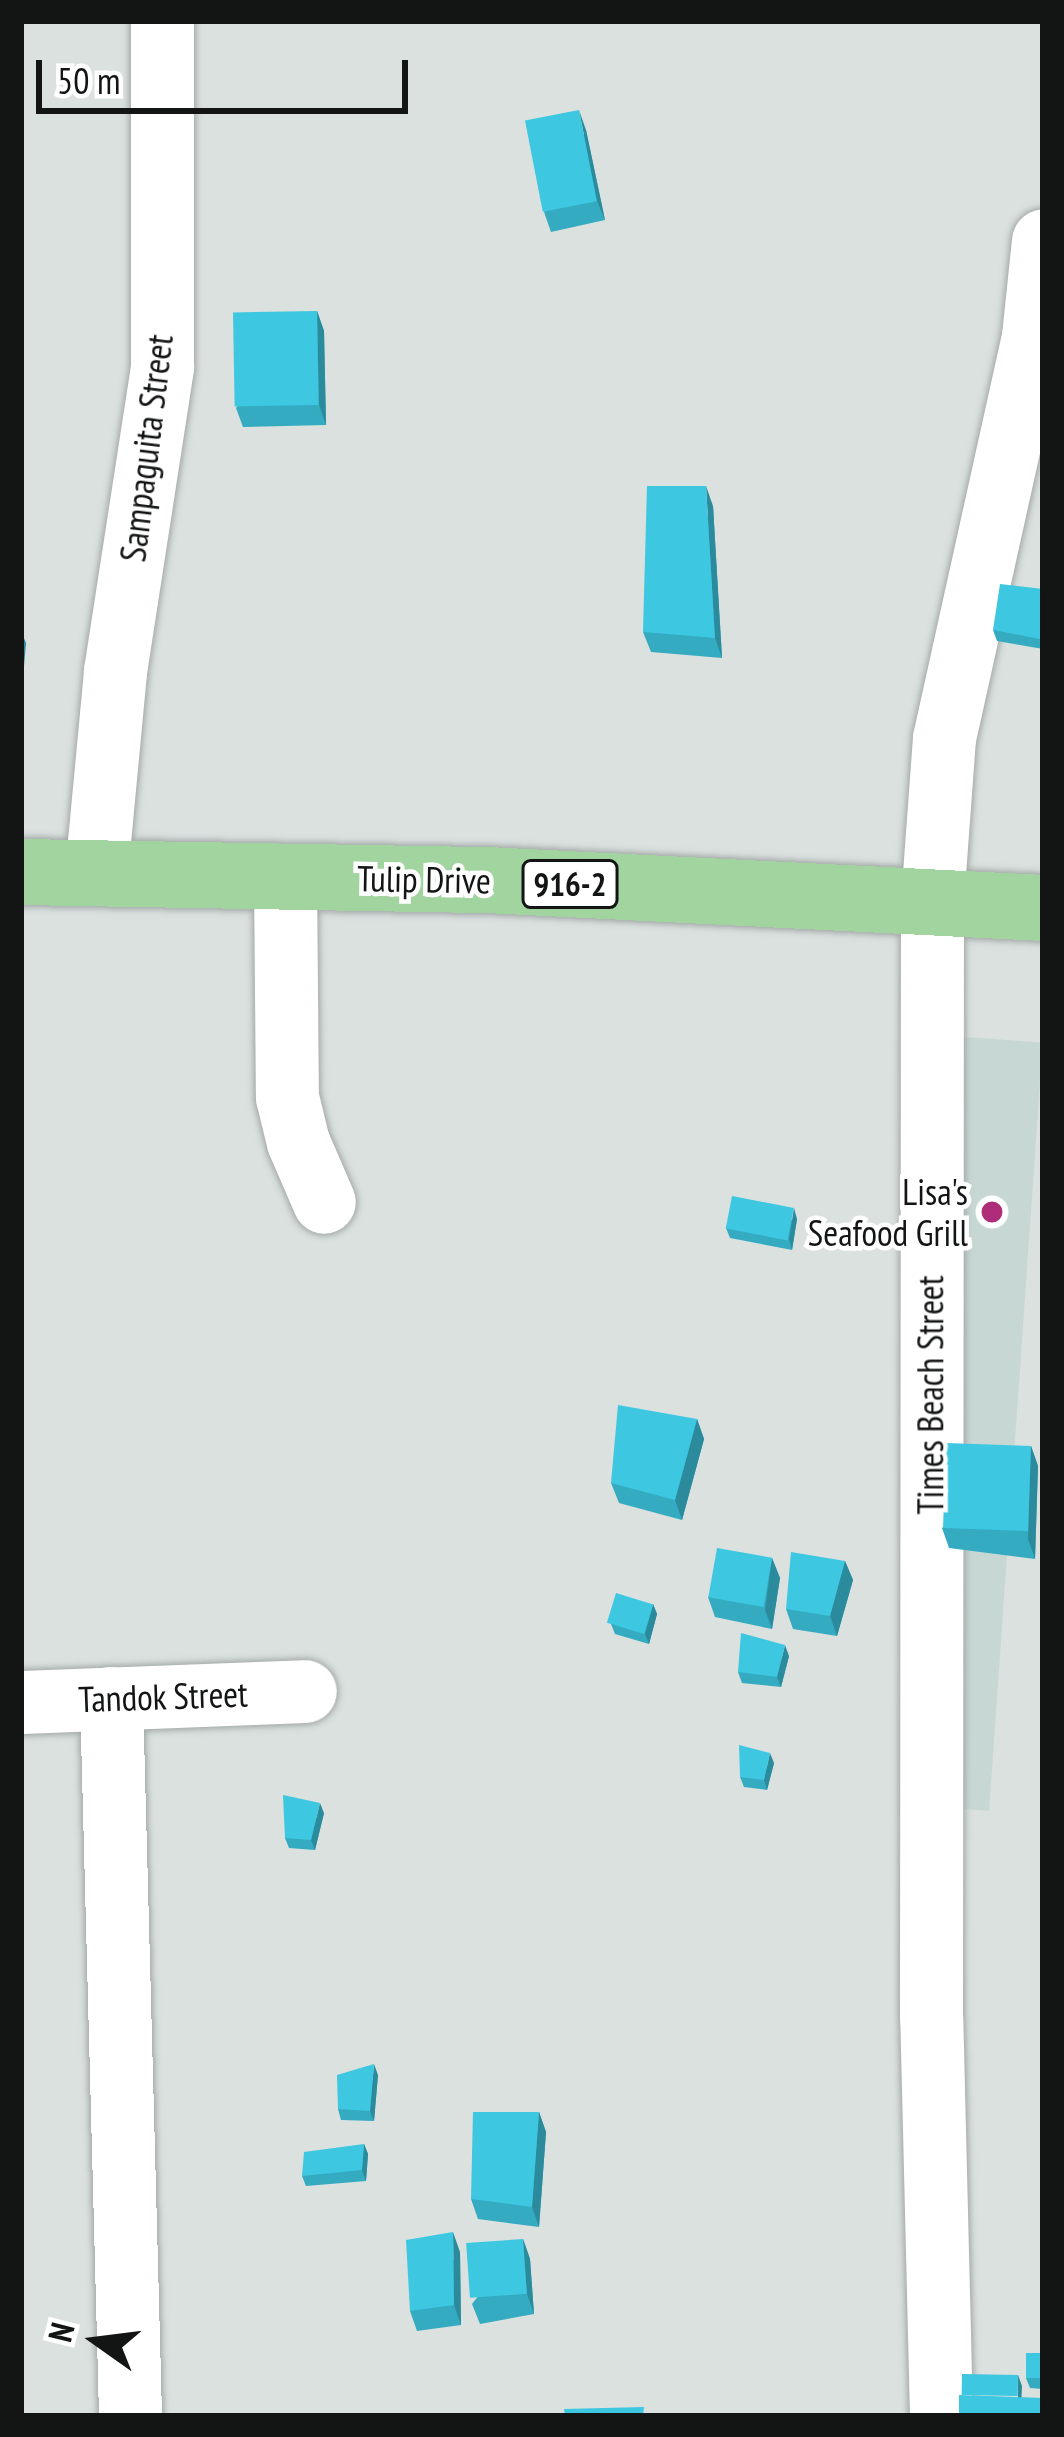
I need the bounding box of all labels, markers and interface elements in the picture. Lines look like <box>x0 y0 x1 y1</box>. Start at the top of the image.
scale bar <box>42 36 414 110</box>
text: 50 m <box>57 57 120 104</box>
street label: Sampaguita Street <box>111 332 181 564</box>
street label: Tulip Drive <box>357 856 491 902</box>
road number: 916-2 <box>519 857 621 911</box>
place label: Lisa's Seafood Grill <box>808 1169 968 1254</box>
marker: Lisa's Seafood Grill <box>979 1199 1005 1225</box>
street label: Times Beach Street <box>908 1275 952 1515</box>
street label: Tandok Street <box>77 1671 249 1721</box>
north arrow <box>36 2281 156 2401</box>
text: N <box>38 2318 84 2346</box>

